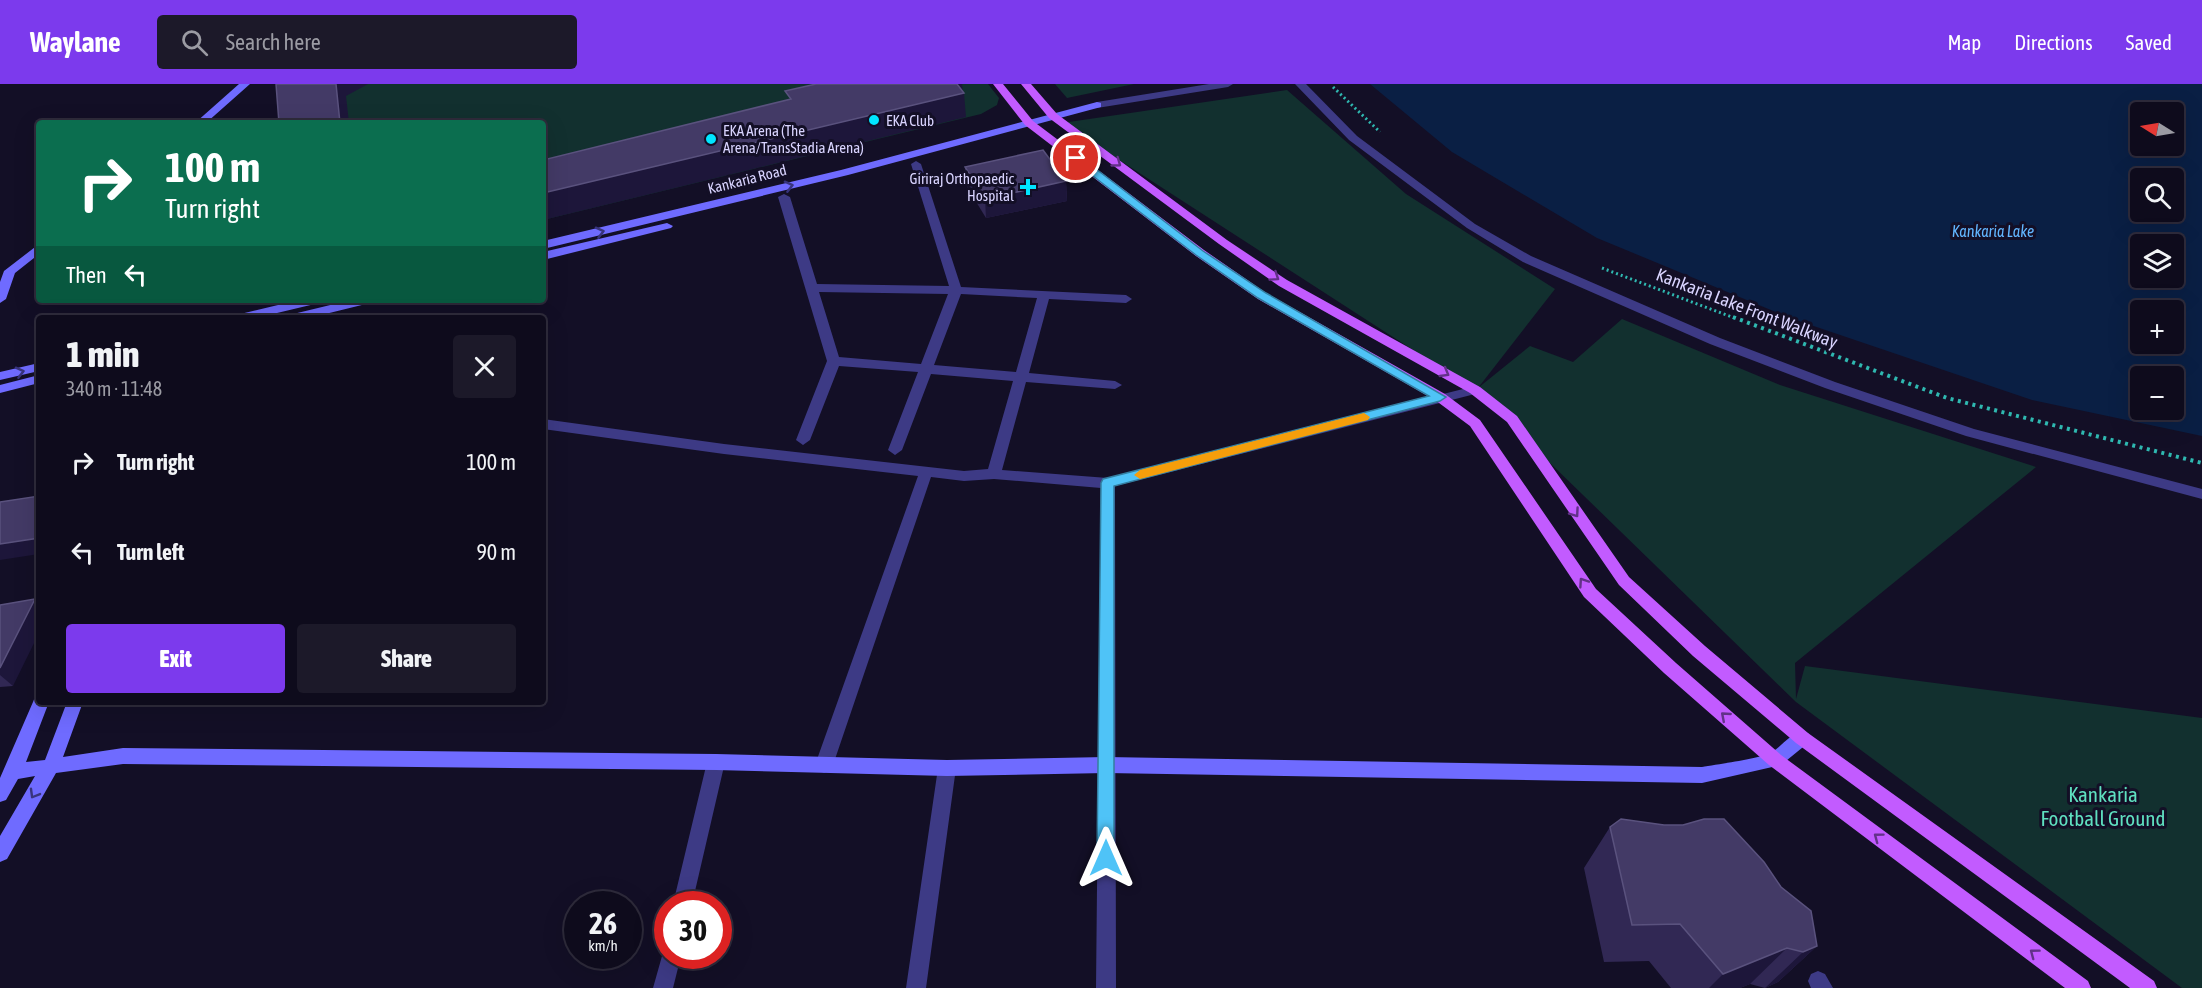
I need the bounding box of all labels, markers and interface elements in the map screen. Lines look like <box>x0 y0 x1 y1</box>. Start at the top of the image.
search box <box>157 15 577 69</box>
text: Waylane <box>30 26 121 58</box>
icon: search <box>178 26 211 59</box>
text: Search here <box>226 29 321 55</box>
text: Map <box>1947 30 1981 54</box>
text: Directions <box>2014 30 2093 54</box>
text: Saved <box>2126 30 2172 54</box>
north arrow <box>2130 102 2184 156</box>
map controls <box>2130 102 2184 420</box>
place label: EKA Club <box>886 112 934 129</box>
marker: EKA Club <box>867 113 881 127</box>
place label: EKA Arena (The Arena/TransStadia Arena) <box>723 122 864 156</box>
marker: EKA Arena (The Arena/TransStadia Arena) <box>704 132 718 146</box>
pin <box>1050 132 1101 183</box>
icon: arrive <box>1059 141 1092 174</box>
text: 100 m <box>165 143 260 191</box>
icon: right <box>66 144 144 222</box>
one-way arrow <box>1110 156 1121 167</box>
street label: Kankaria Road <box>706 161 788 197</box>
button: search <box>2130 168 2184 222</box>
place label: Giriraj Orthopaedic Hospital <box>910 170 1014 204</box>
marker: Giriraj Orthopaedic Hospital <box>1019 178 1037 196</box>
one-way arrow <box>784 180 794 193</box>
text: Turn right <box>165 193 260 224</box>
water label: Kankaria Lake <box>1952 222 2034 240</box>
one-way arrow <box>595 226 605 239</box>
button: layers <box>2130 234 2184 288</box>
icon: left <box>119 258 152 291</box>
text: Then <box>66 262 107 288</box>
street label: Kankaria Lake Front Walkway <box>1653 264 1841 352</box>
one-way arrow <box>1268 270 1279 281</box>
button: + <box>2130 300 2184 354</box>
text: 1 min <box>66 333 140 375</box>
button: close <box>453 335 516 398</box>
one-way arrow <box>1439 365 1449 377</box>
one-way arrow <box>14 366 24 379</box>
button: − <box>2130 366 2184 420</box>
text: 340 m · 11:48 <box>66 377 162 400</box>
icon: right <box>66 446 99 479</box>
text: Turn right <box>117 449 194 475</box>
text: 100 m <box>466 449 516 475</box>
one-way arrow <box>1568 506 1579 517</box>
icon: left <box>66 536 99 569</box>
text: Turn left <box>117 539 184 565</box>
text: 90 m <box>476 539 516 565</box>
one-way arrow <box>1579 578 1590 589</box>
button: Exit <box>66 624 285 693</box>
button: Share <box>297 624 516 693</box>
one-way arrow <box>1721 712 1732 723</box>
park label: Kankaria Football Ground <box>2040 782 2166 830</box>
one-way arrow <box>30 788 42 798</box>
position arrow <box>1074 826 1138 890</box>
one-way arrow <box>1873 833 1884 844</box>
speed limit sign: 30 <box>654 891 732 969</box>
text: 26 <box>589 906 617 940</box>
text: km/h <box>588 937 618 954</box>
one-way arrow <box>2030 949 2041 960</box>

